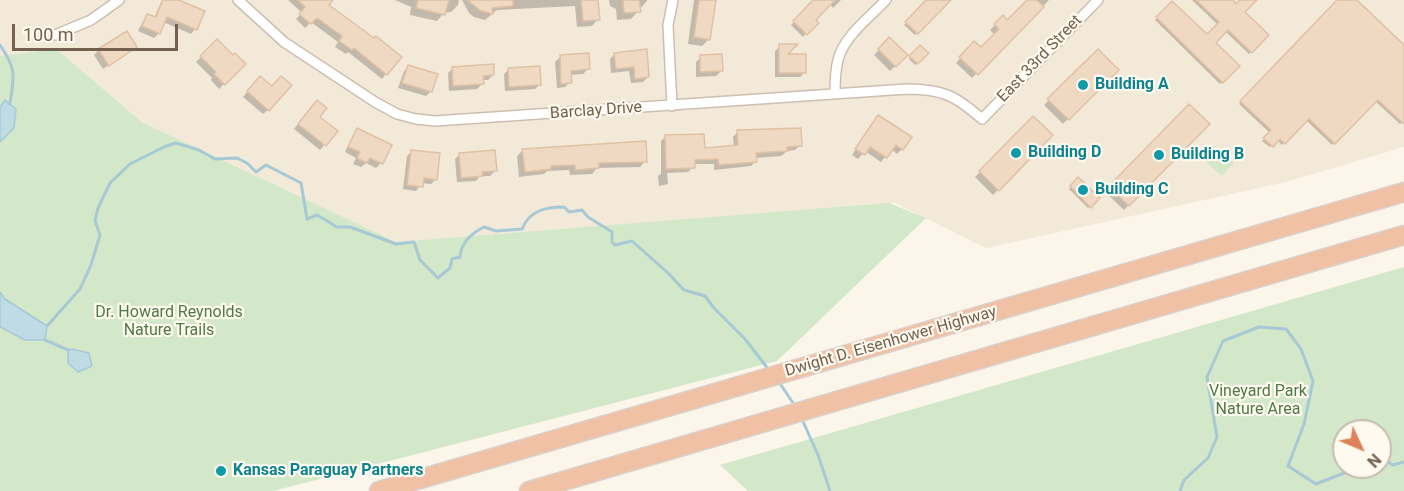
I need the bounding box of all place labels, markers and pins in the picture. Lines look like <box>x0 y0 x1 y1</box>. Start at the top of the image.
place label: Building A <box>1095 75 1169 95</box>
marker: Building A <box>1076 78 1090 92</box>
place label: Building D <box>1028 143 1101 163</box>
place label: Building B <box>1171 145 1244 165</box>
marker: Building D <box>1009 146 1023 160</box>
marker: Building B <box>1152 148 1166 162</box>
place label: Building C <box>1095 180 1168 200</box>
marker: Building C <box>1076 183 1090 197</box>
place label: Kansas Paraguay Partners <box>233 461 423 481</box>
marker: Kansas Paraguay Partners <box>214 464 228 478</box>

